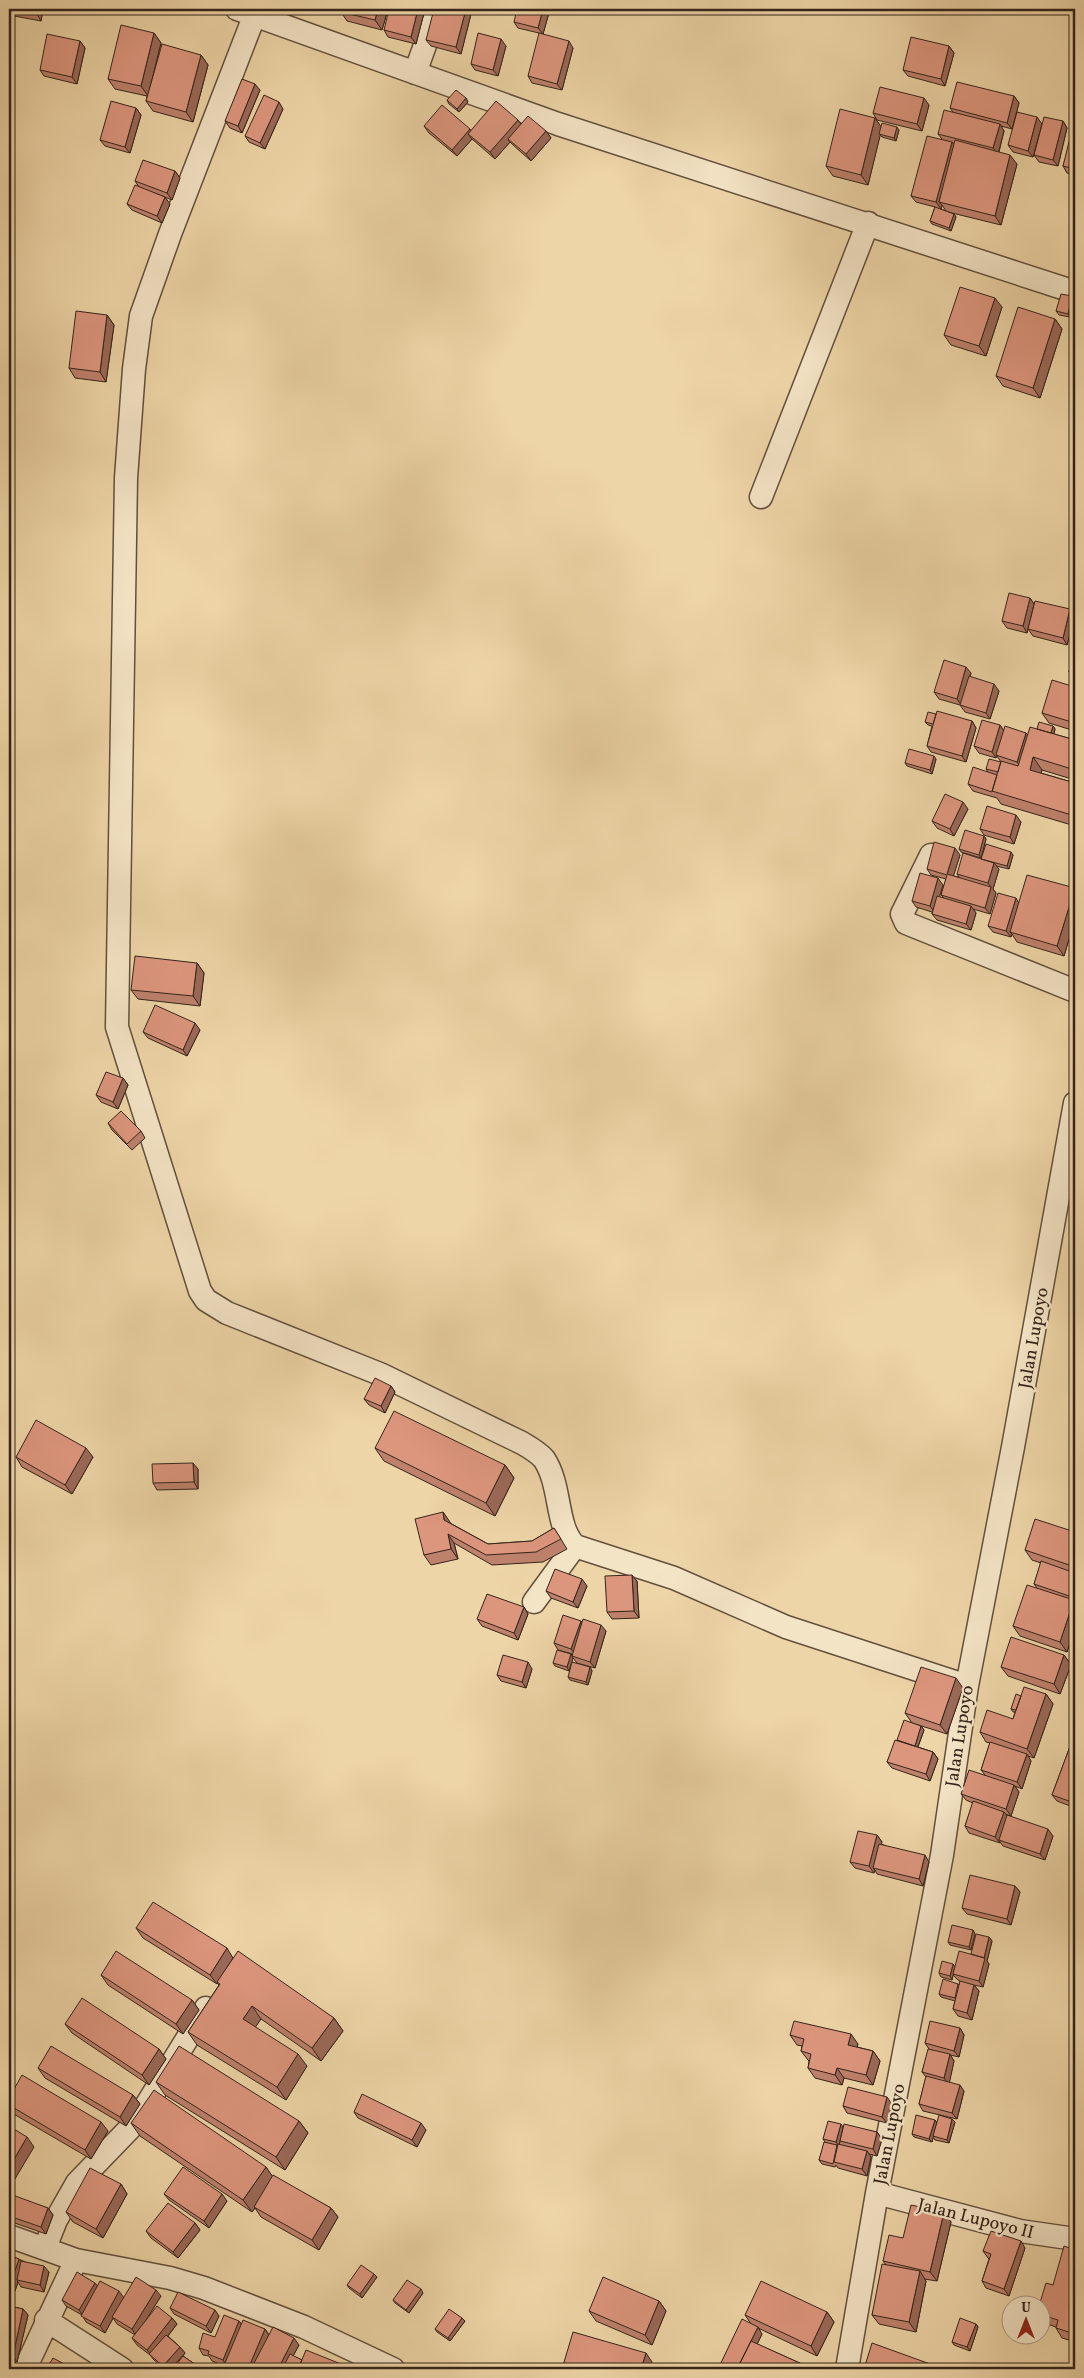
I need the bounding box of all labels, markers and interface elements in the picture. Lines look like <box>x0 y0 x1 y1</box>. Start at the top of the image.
street label: Jalan Lupoyo <box>1013 1286 1056 1391</box>
street label: Jalan Lupoyo <box>940 1684 981 1789</box>
street label: Jalan Lupoyo <box>868 2082 913 2187</box>
street label: Jalan Lupoyo II <box>915 2193 1036 2246</box>
north arrow <box>1002 2296 1052 2346</box>
text: U <box>1021 2299 1031 2318</box>

